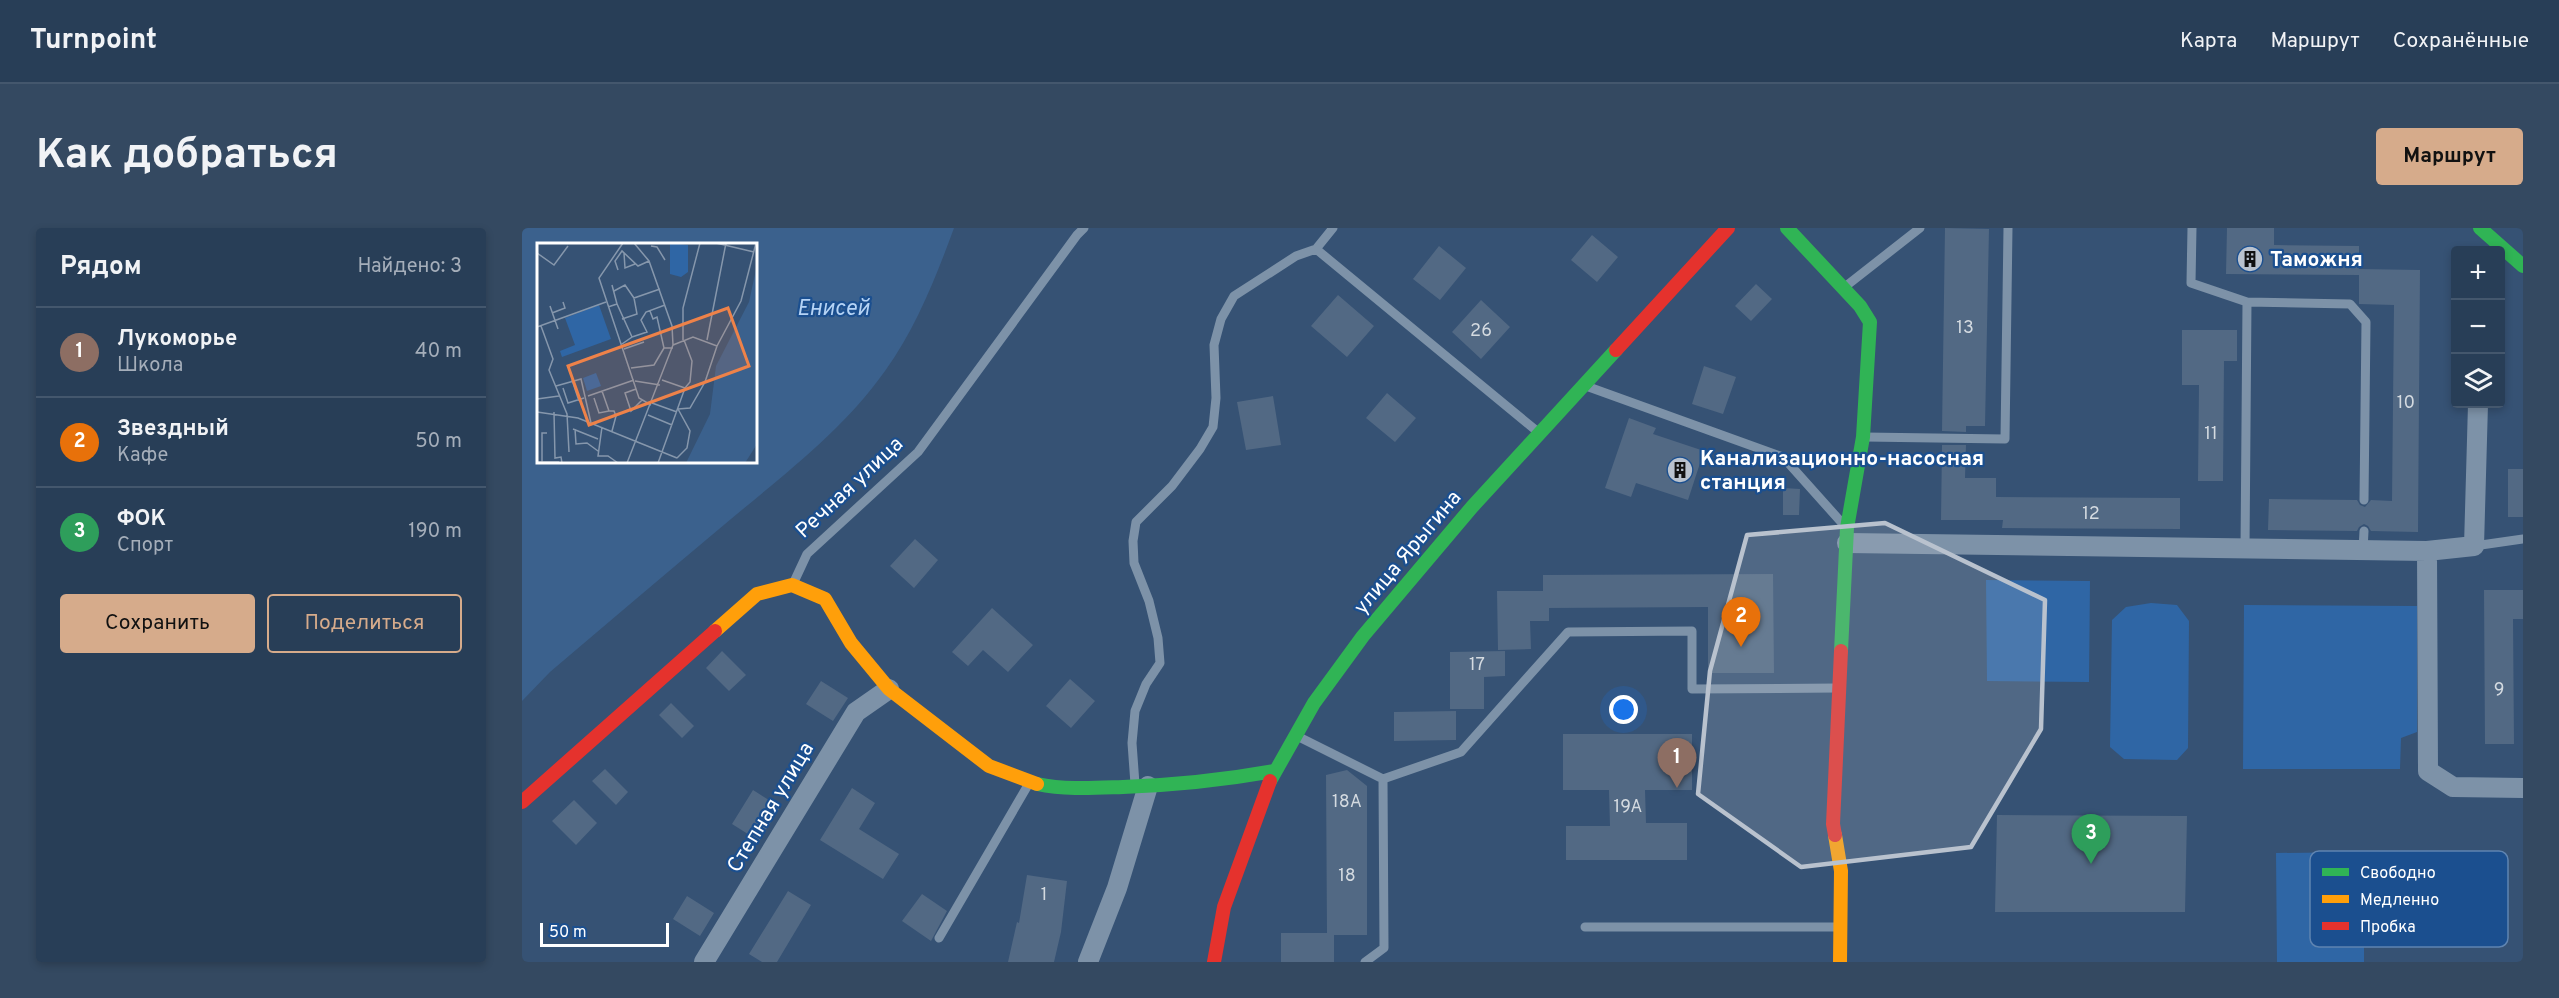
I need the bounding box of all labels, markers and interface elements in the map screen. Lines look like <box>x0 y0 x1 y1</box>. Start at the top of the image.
text: Turnpoint <box>30 23 157 59</box>
text: Карта <box>2180 28 2237 55</box>
text: Маршрут <box>2270 28 2360 55</box>
text: Сохранённые <box>2393 28 2529 55</box>
button: Маршрут <box>2376 128 2523 185</box>
text: Как добраться <box>36 130 338 183</box>
inset map <box>537 243 758 464</box>
building icon: Таможня <box>2235 244 2265 274</box>
map controls <box>2451 246 2505 408</box>
button: + <box>2451 246 2505 300</box>
place label: Таможня <box>2270 247 2363 274</box>
text: Рядом <box>60 251 142 284</box>
text: Найдено: 3 <box>358 254 462 280</box>
water label: Енисей <box>797 296 871 323</box>
button: − <box>2451 300 2505 354</box>
house number: 13 <box>1956 317 1974 340</box>
house number: 26 <box>1470 320 1492 343</box>
text: Лукоморье <box>117 326 237 353</box>
text: 1 <box>76 339 84 365</box>
text: 40 m <box>415 339 462 365</box>
text: Школа <box>117 353 183 379</box>
button: layers <box>2451 354 2505 408</box>
house number: 10 <box>2397 392 2415 415</box>
text: Звездный <box>117 416 229 443</box>
house number: 11 <box>2204 423 2218 446</box>
text: 2 <box>73 429 86 455</box>
text: 50 m <box>415 429 462 455</box>
street label: Речная улица <box>790 431 910 545</box>
text: Кафе <box>117 443 168 469</box>
place label: Канализационно-насосная станция <box>1700 446 1984 497</box>
building icon: Канализационно-насосная станция <box>1665 455 1695 485</box>
street label: улица Ярыгина <box>1348 485 1468 621</box>
house number: 12 <box>2082 503 2100 526</box>
text: ФОК <box>117 506 166 533</box>
text: 3 <box>74 519 86 545</box>
text: 190 m <box>408 519 462 545</box>
text: Спорт <box>117 533 173 559</box>
button: Сохранить <box>60 594 255 653</box>
button: Поделиться <box>267 594 462 653</box>
pin: 2 <box>1722 598 1760 647</box>
house number: 17 <box>1469 654 1485 677</box>
house number: 9 <box>2494 679 2504 702</box>
your location <box>1609 695 1638 724</box>
street label: Степная улица <box>722 738 821 878</box>
pin: 1 <box>1658 738 1696 788</box>
house number: 18А <box>1332 791 1362 814</box>
house number: 19А <box>1614 796 1642 819</box>
pin: 3 <box>2072 814 2110 864</box>
legend <box>2310 851 2508 947</box>
text: Свободно <box>2360 864 2436 884</box>
house number: 18 <box>1338 865 1356 888</box>
house number: 1 <box>1041 884 1047 907</box>
text: Медленно <box>2360 891 2439 911</box>
text: Пробка <box>2360 918 2416 938</box>
scale bar <box>540 920 669 948</box>
text: 50 m <box>549 923 587 943</box>

